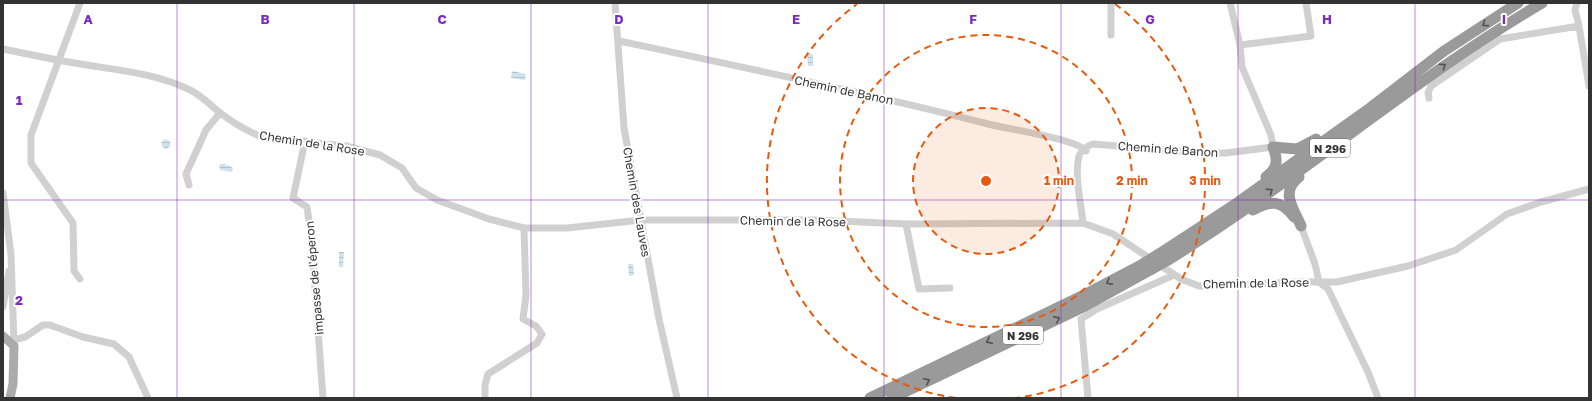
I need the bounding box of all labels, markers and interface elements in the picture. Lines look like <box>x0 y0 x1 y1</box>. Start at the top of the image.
text: A <box>83 11 93 27</box>
text: B <box>260 11 270 27</box>
text: C <box>437 11 447 27</box>
text: D <box>614 11 624 27</box>
text: E <box>792 11 800 27</box>
text: F <box>969 11 977 27</box>
text: G <box>1145 11 1155 27</box>
text: H <box>1322 11 1332 27</box>
text: I <box>1502 11 1506 27</box>
one-way arrow <box>1482 19 1489 27</box>
one-way arrow <box>1439 63 1446 70</box>
street label: Chemin de Banon <box>793 72 895 108</box>
text: 1 <box>16 92 23 108</box>
street label: Chemin de la Rose <box>258 127 366 159</box>
street label: Chemin de Banon <box>1117 138 1219 160</box>
road number: N 296 <box>1310 139 1350 157</box>
street label: Chemin des Lauves <box>620 146 654 258</box>
text: 1 min <box>1044 173 1074 188</box>
text: 2 min <box>1116 173 1148 188</box>
text: 3 min <box>1189 173 1221 188</box>
centre of rings <box>979 174 993 188</box>
one-way arrow <box>1266 188 1273 196</box>
street label: Chemin de la Rose <box>740 213 846 229</box>
street label: impasse de l'éperon <box>302 220 326 336</box>
street label: Chemin de la Rose <box>1203 275 1309 291</box>
one-way arrow <box>1106 278 1113 285</box>
text: 2 <box>15 292 23 308</box>
one-way arrow <box>1053 316 1061 324</box>
road number: N 296 <box>1003 326 1043 344</box>
one-way arrow <box>986 336 993 344</box>
one-way arrow <box>923 378 931 386</box>

